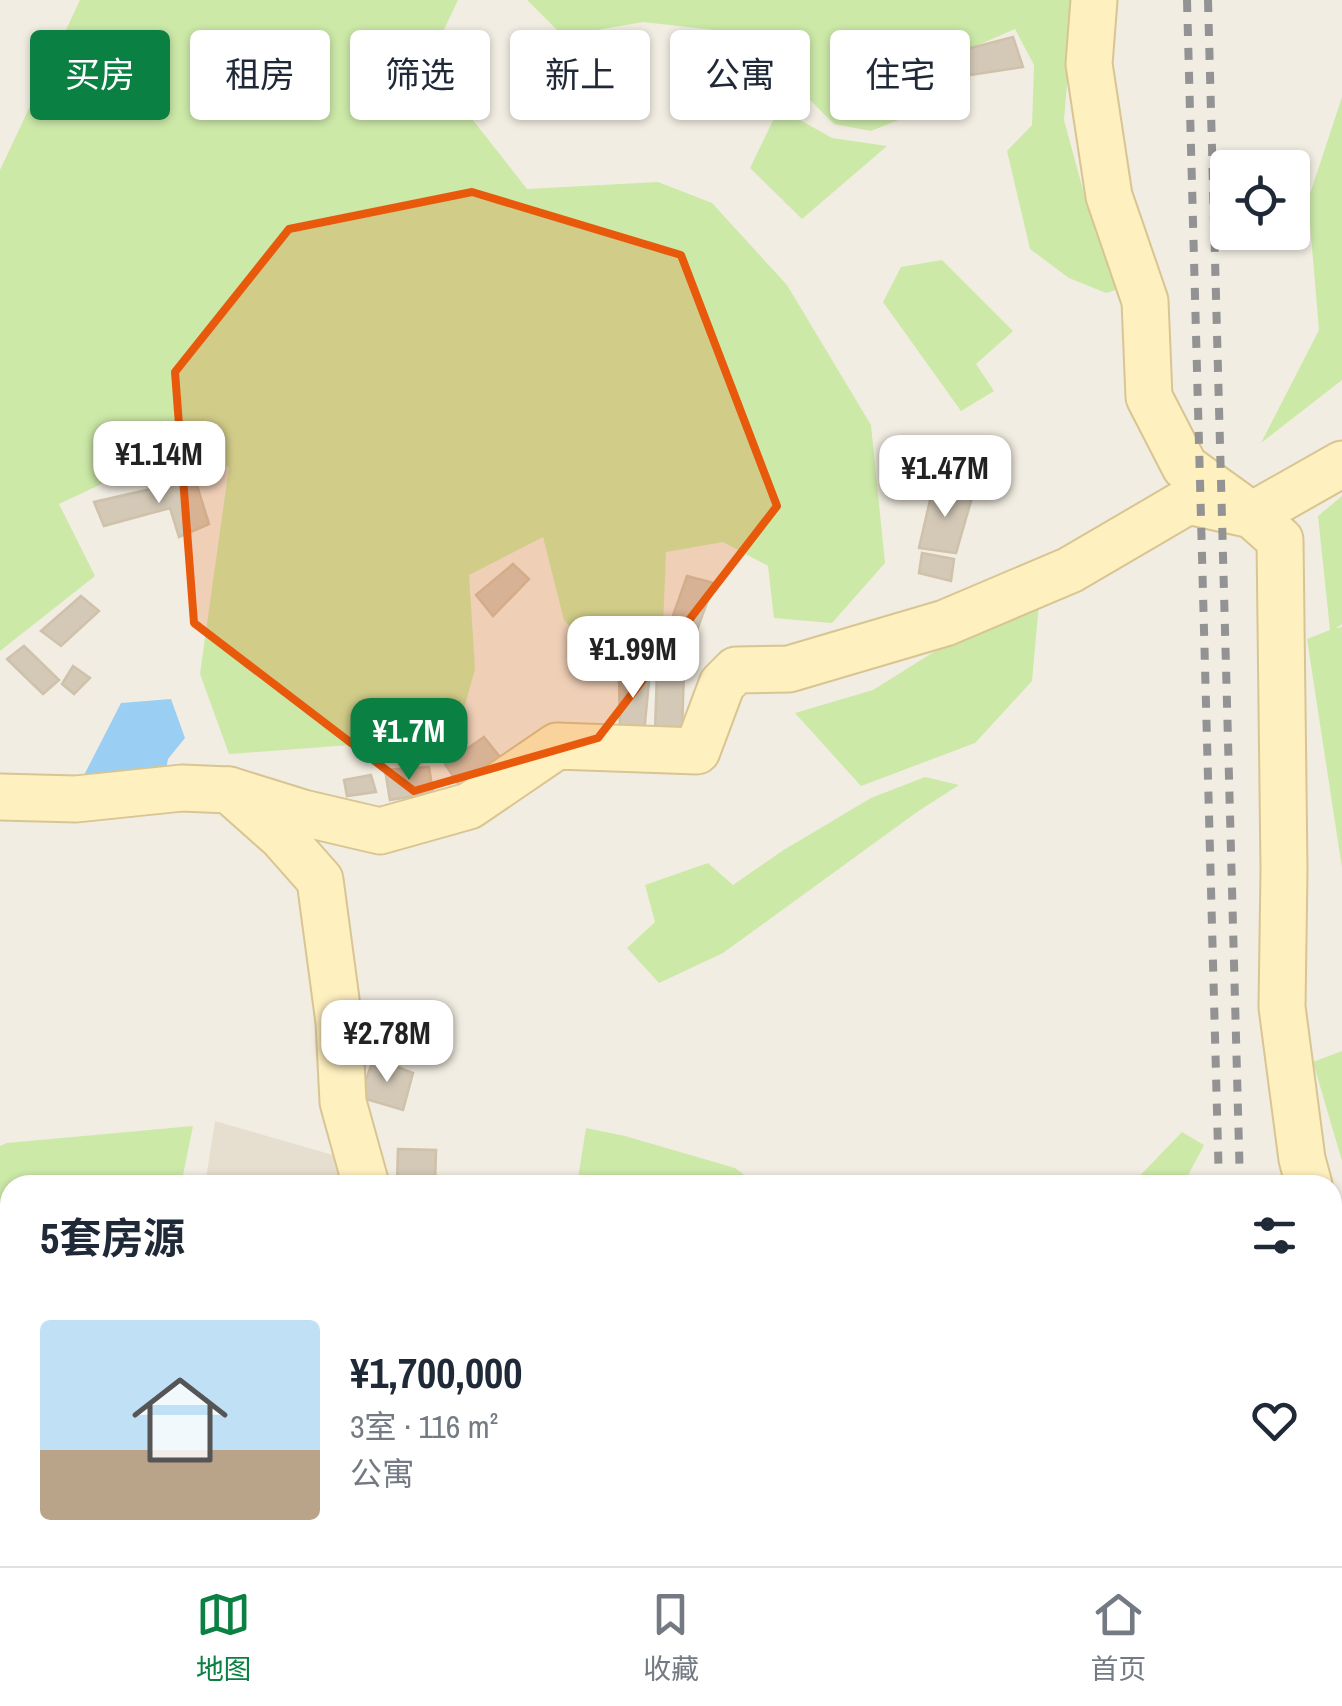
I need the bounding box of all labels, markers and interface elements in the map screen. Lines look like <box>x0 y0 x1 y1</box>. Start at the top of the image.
chip: 买房 <box>30 30 170 120</box>
chip: 租房 <box>190 30 330 120</box>
chip: 筛选 <box>350 30 490 120</box>
chip: 新上 <box>510 30 650 120</box>
chip: 公寓 <box>670 30 810 120</box>
chip: 住宅 <box>830 30 970 120</box>
map controls <box>1210 150 1310 250</box>
button: locate <box>1210 150 1310 250</box>
pin: ¥1.14M <box>78 421 240 506</box>
text: ¥1.14M <box>115 432 203 475</box>
pin: ¥1.47M <box>864 435 1026 520</box>
text: ¥1.47M <box>901 446 989 489</box>
pin: ¥1.99M <box>552 616 714 701</box>
text: ¥1.99M <box>589 627 677 670</box>
pin: ¥1.7M <box>339 698 479 783</box>
text: ¥1.7M <box>373 709 445 752</box>
pin: ¥2.78M <box>306 1000 468 1085</box>
text: ¥2.78M <box>343 1011 431 1054</box>
icon: filters <box>1247 1208 1302 1263</box>
text: 5套房源 <box>40 1210 185 1266</box>
text: ¥1,700,000 <box>350 1345 522 1401</box>
icon: home <box>120 1360 240 1480</box>
icon: heart <box>1247 1393 1302 1448</box>
text: 3室 · 116 m² <box>350 1405 498 1448</box>
text: 公寓 <box>350 1452 414 1495</box>
tab: 地图 <box>196 1587 252 1688</box>
tab: 收藏 <box>643 1587 699 1688</box>
tab: 首页 <box>1090 1587 1146 1688</box>

